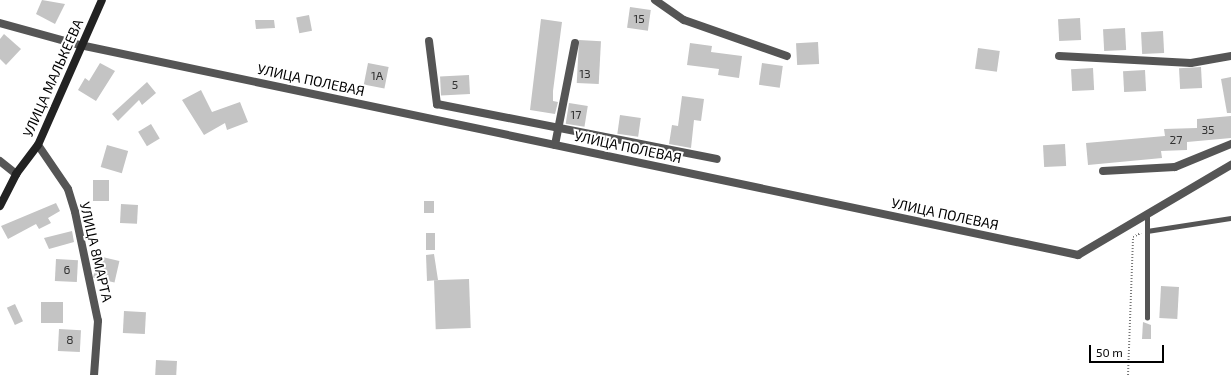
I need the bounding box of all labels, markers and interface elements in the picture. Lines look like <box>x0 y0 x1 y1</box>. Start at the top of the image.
house number: 15 <box>633 12 645 26</box>
street label: УЛИЦА МАЛЬКЕЕВА <box>19 16 87 140</box>
street label: УЛИЦА ПОЛЕВАЯ <box>256 60 366 100</box>
house number: 13 <box>579 67 591 81</box>
house number: 1А <box>371 69 383 83</box>
house number: 5 <box>452 78 458 92</box>
house number: 17 <box>571 108 581 122</box>
house number: 35 <box>1201 123 1215 137</box>
street label: УЛИЦА ПОЛЕВАЯ <box>573 127 683 167</box>
house number: 27 <box>1170 133 1182 147</box>
street label: УЛИЦА ПОЛЕВАЯ <box>890 194 1000 234</box>
street label: УЛИЦА 8МАРТА <box>76 200 116 304</box>
house number: 6 <box>64 263 70 277</box>
house number: 8 <box>66 333 74 347</box>
scale bar <box>1091 337 1166 363</box>
text: 50 m <box>1096 345 1123 359</box>

